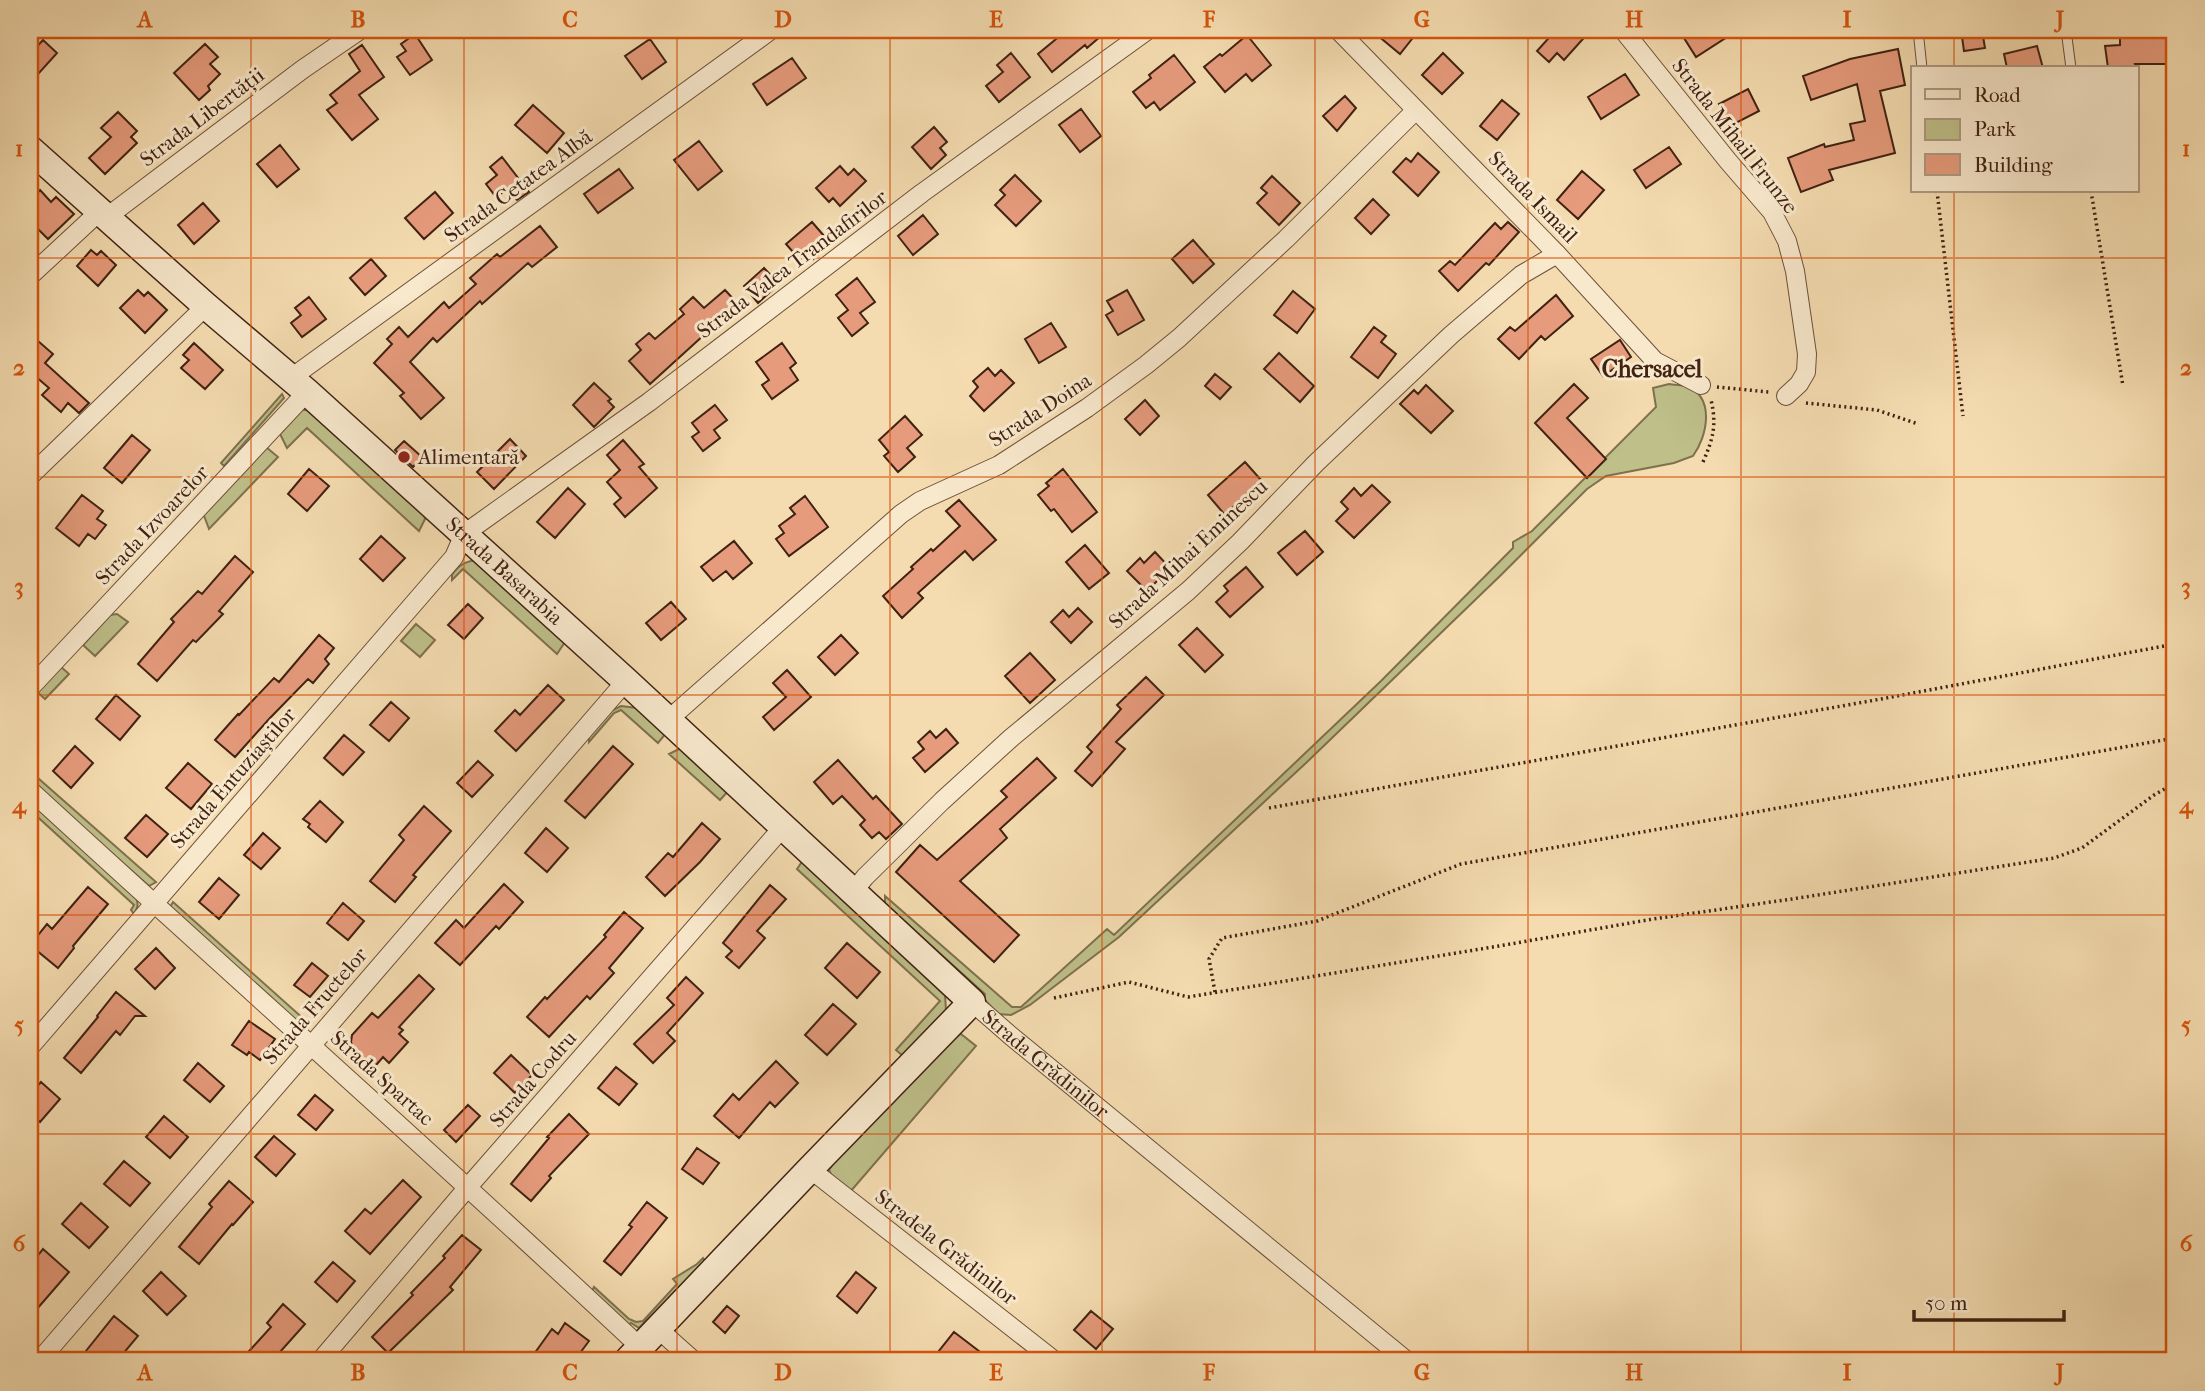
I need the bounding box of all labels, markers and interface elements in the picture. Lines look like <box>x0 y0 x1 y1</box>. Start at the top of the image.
text: A <box>136 6 154 33</box>
text: B <box>351 6 366 33</box>
text: C <box>562 6 578 33</box>
text: D <box>774 6 792 33</box>
text: E <box>989 6 1003 33</box>
text: F <box>1202 6 1216 33</box>
text: G <box>1414 6 1430 33</box>
text: H <box>1625 6 1643 33</box>
text: I <box>1843 6 1852 33</box>
text: J <box>2054 6 2065 33</box>
street label: Strada Mihail Frunze <box>1667 54 1803 218</box>
street label: Strada Libertății <box>135 63 269 172</box>
legend <box>1911 66 2138 192</box>
text: Road <box>1974 83 2021 107</box>
text: Park <box>1974 117 2016 141</box>
street label: Strada Cetatea Albă <box>440 124 597 248</box>
text: 1 <box>15 135 23 162</box>
text: 1 <box>2182 135 2190 162</box>
street label: Strada Ismail <box>1483 146 1583 248</box>
text: Building <box>1974 153 2053 177</box>
street label: Strada Valea Trandafirilor <box>692 185 892 343</box>
text: 2 <box>13 354 25 381</box>
text: 2 <box>2180 354 2192 381</box>
district label: Chersacel <box>1602 355 1703 383</box>
street label: Strada Doina <box>984 368 1096 452</box>
place label: Alimentară <box>417 445 520 469</box>
marker: Alimentară <box>396 449 412 465</box>
street label: Strada Izvoarelor <box>90 460 214 590</box>
street label: Strada Mihai Eminescu <box>1104 474 1272 634</box>
street label: Strada Basarabia <box>441 512 568 630</box>
text: 3 <box>14 573 24 600</box>
text: 3 <box>2181 573 2191 600</box>
street label: Strada Entuziaștilor <box>165 703 301 853</box>
text: 4 <box>11 792 27 819</box>
text: 4 <box>2178 792 2194 819</box>
street label: Strada Fructelor <box>258 943 372 1069</box>
street label: Strada Grădinilor <box>977 1004 1114 1123</box>
text: 5 <box>14 1011 24 1038</box>
text: 5 <box>2181 1011 2191 1038</box>
street label: Strada Spartac <box>326 1026 438 1130</box>
street label: Strada Codru <box>485 1026 581 1132</box>
street label: Stradela Grădinilor <box>870 1184 1022 1310</box>
text: 6 <box>13 1230 26 1257</box>
text: 6 <box>2180 1230 2193 1257</box>
scale bar <box>1914 1279 2065 1323</box>
text: 50 m <box>1925 1291 1968 1315</box>
text: A <box>136 1359 154 1386</box>
text: B <box>351 1359 366 1386</box>
text: C <box>562 1359 578 1386</box>
text: D <box>774 1359 792 1386</box>
text: E <box>989 1359 1003 1386</box>
text: F <box>1202 1359 1216 1386</box>
text: G <box>1414 1359 1430 1386</box>
text: H <box>1625 1359 1643 1386</box>
text: I <box>1843 1359 1852 1386</box>
text: J <box>2054 1359 2065 1386</box>

